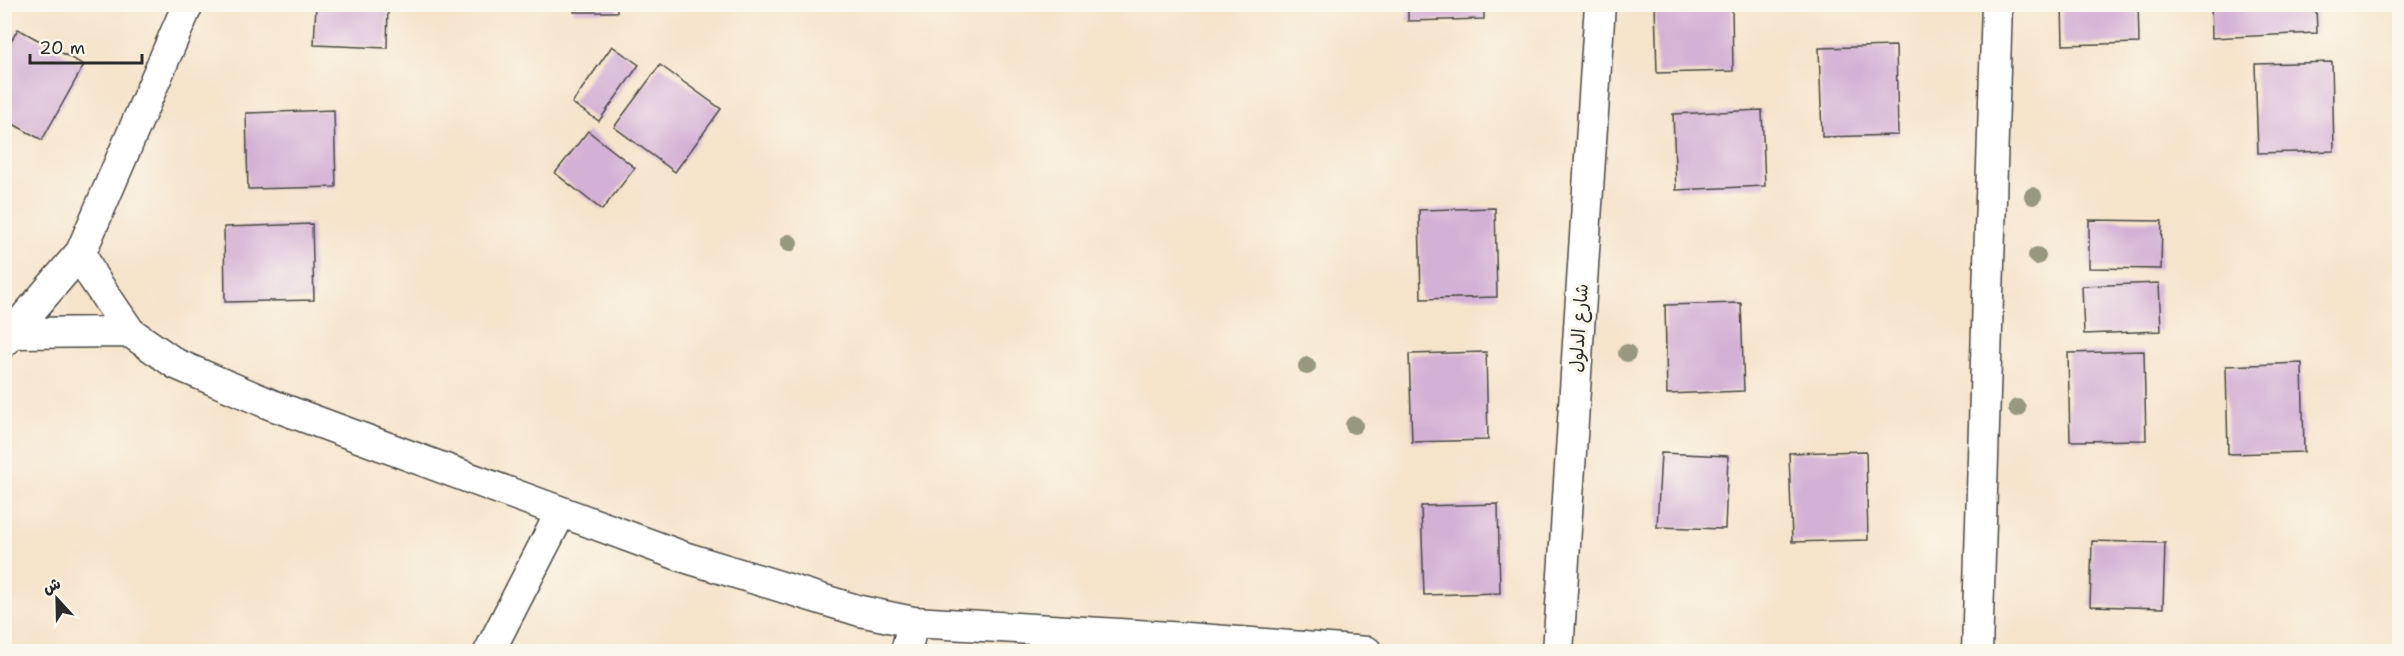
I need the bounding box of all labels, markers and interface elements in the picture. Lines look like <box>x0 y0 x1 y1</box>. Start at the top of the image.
scale bar <box>30 27 142 65</box>
text: 20 m <box>39 36 85 60</box>
street label: شارع الدلول <box>1564 283 1594 373</box>
north arrow <box>27 569 87 629</box>
text: ش <box>39 573 64 599</box>

